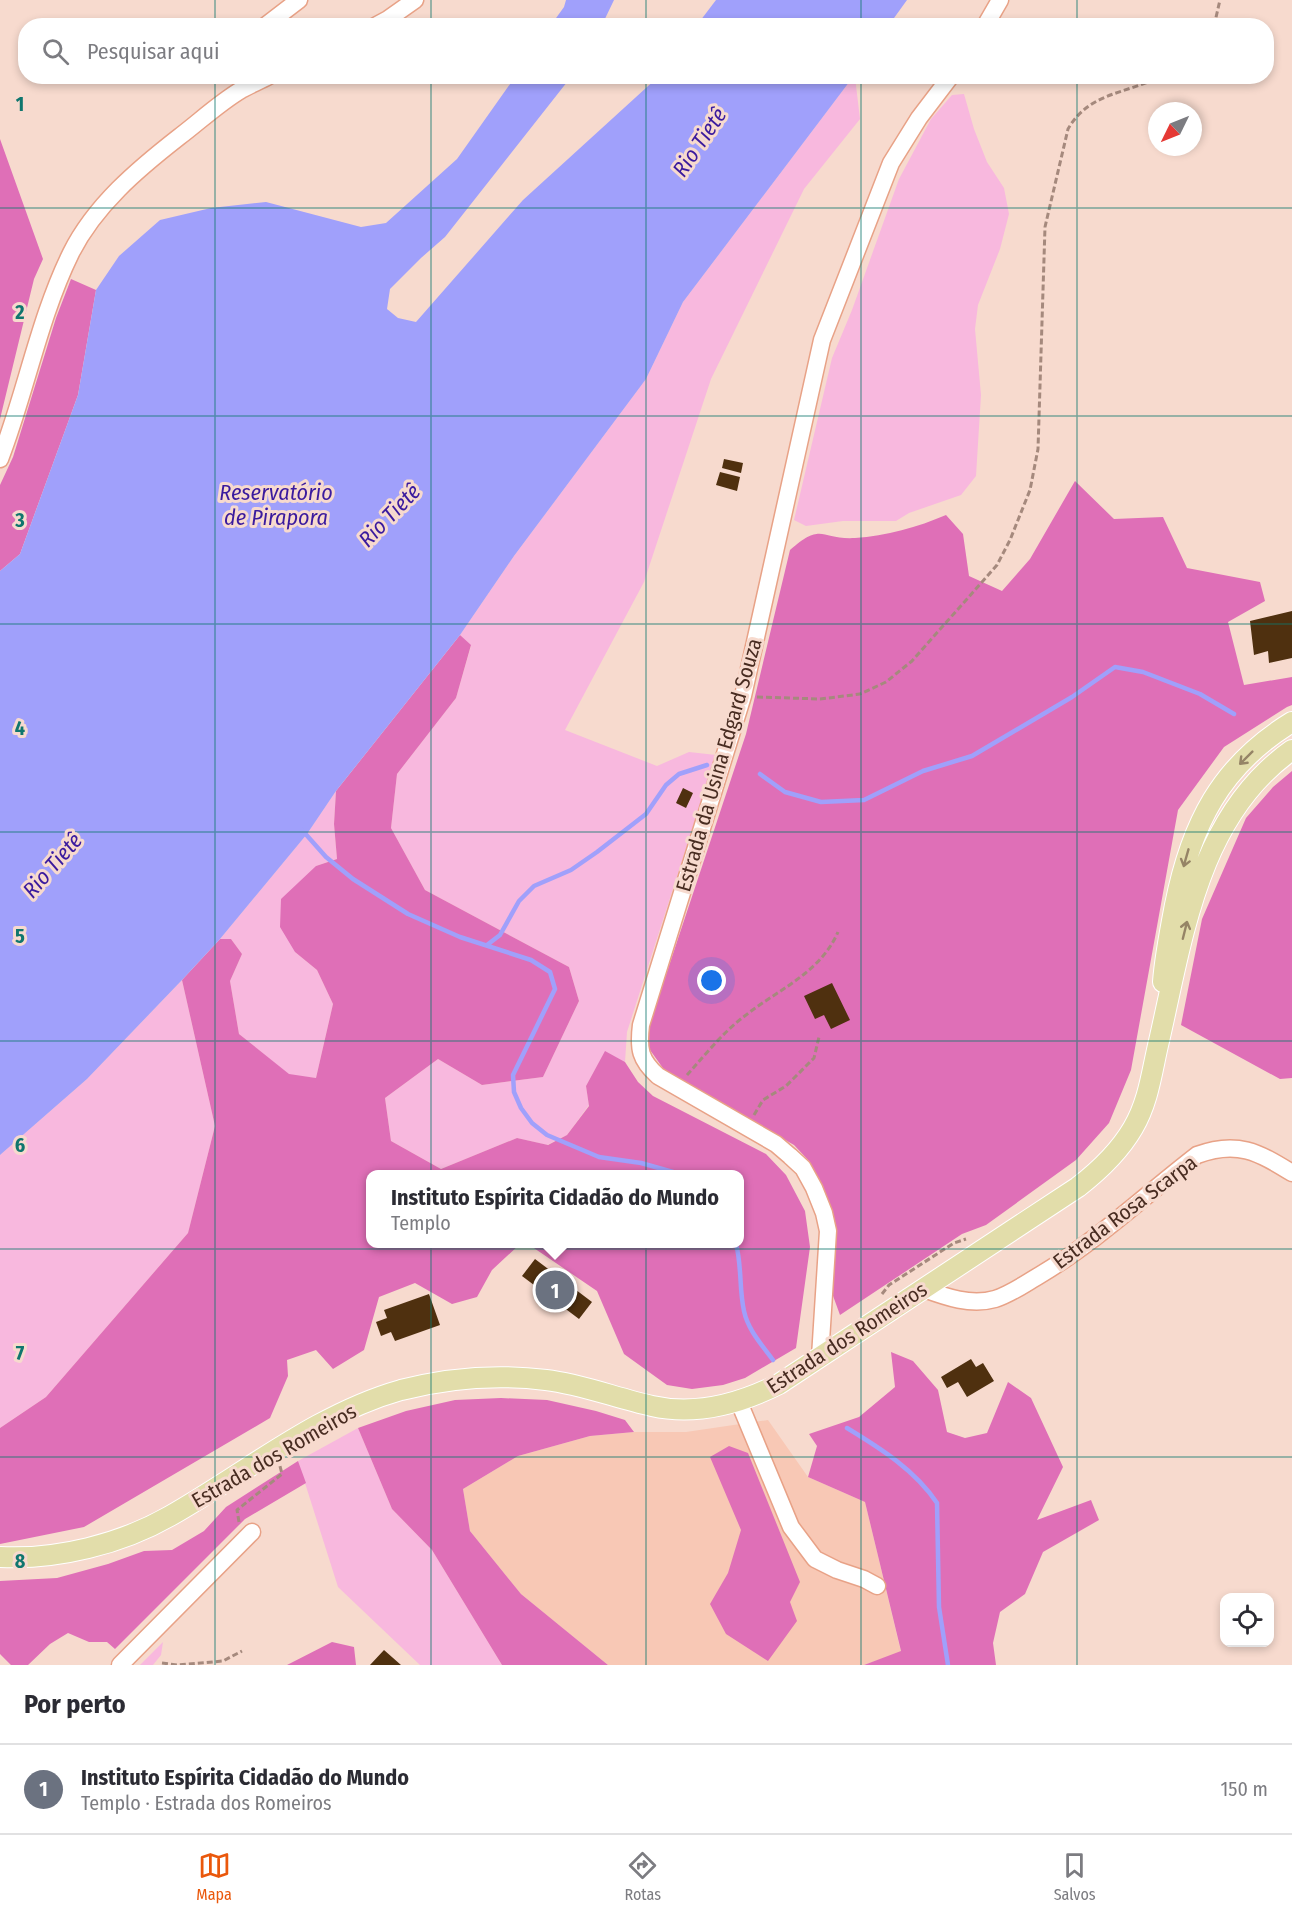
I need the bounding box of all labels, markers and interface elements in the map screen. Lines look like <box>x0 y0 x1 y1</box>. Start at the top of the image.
search box <box>18 18 1274 84</box>
icon: search <box>39 35 72 68</box>
text: Pesquisar aqui <box>87 38 219 65</box>
text: 1 <box>16 92 24 116</box>
water label: Rio Tietê <box>667 102 733 182</box>
north arrow <box>1148 102 1202 156</box>
text: 2 <box>14 300 25 324</box>
water label: Rio Tietê <box>353 478 426 553</box>
water label: Reservatório de Pirapora <box>219 479 333 531</box>
text: 3 <box>14 508 25 532</box>
street label: Estrada da Usina Edgard Souza <box>670 635 768 895</box>
text: 4 <box>15 716 25 740</box>
one-way arrow <box>1239 751 1254 766</box>
water label: Rio Tietê <box>17 827 88 903</box>
one-way arrow <box>1180 848 1192 867</box>
one-way arrow <box>1180 920 1192 939</box>
text: 5 <box>15 924 25 948</box>
your location <box>697 966 726 995</box>
text: 6 <box>15 1133 25 1157</box>
street label: Estrada Rosa Scarpa <box>1048 1149 1202 1275</box>
popup <box>366 1170 744 1248</box>
text: Instituto Espírita Cidadão do Mundo <box>391 1184 719 1211</box>
text: Templo <box>391 1211 451 1235</box>
pin: 1 <box>536 1268 574 1312</box>
street label: Estrada dos Romeiros <box>762 1276 932 1400</box>
text: 7 <box>16 1341 25 1365</box>
street label: Estrada dos Romeiros <box>187 1398 361 1514</box>
text: 8 <box>15 1549 26 1573</box>
map controls <box>1220 1593 1274 1647</box>
button: locate <box>1220 1593 1274 1647</box>
text: Por perto <box>24 1689 126 1720</box>
text: Instituto Espírita Cidadão do Mundo <box>81 1764 409 1791</box>
text: 1 <box>39 1777 48 1801</box>
text: 150 m <box>1221 1777 1268 1801</box>
text: Templo · Estrada dos Romeiros <box>81 1791 332 1815</box>
tab: Mapa <box>196 1849 232 1904</box>
tab: Rotas <box>624 1849 661 1904</box>
tab: Salvos <box>1054 1849 1096 1904</box>

